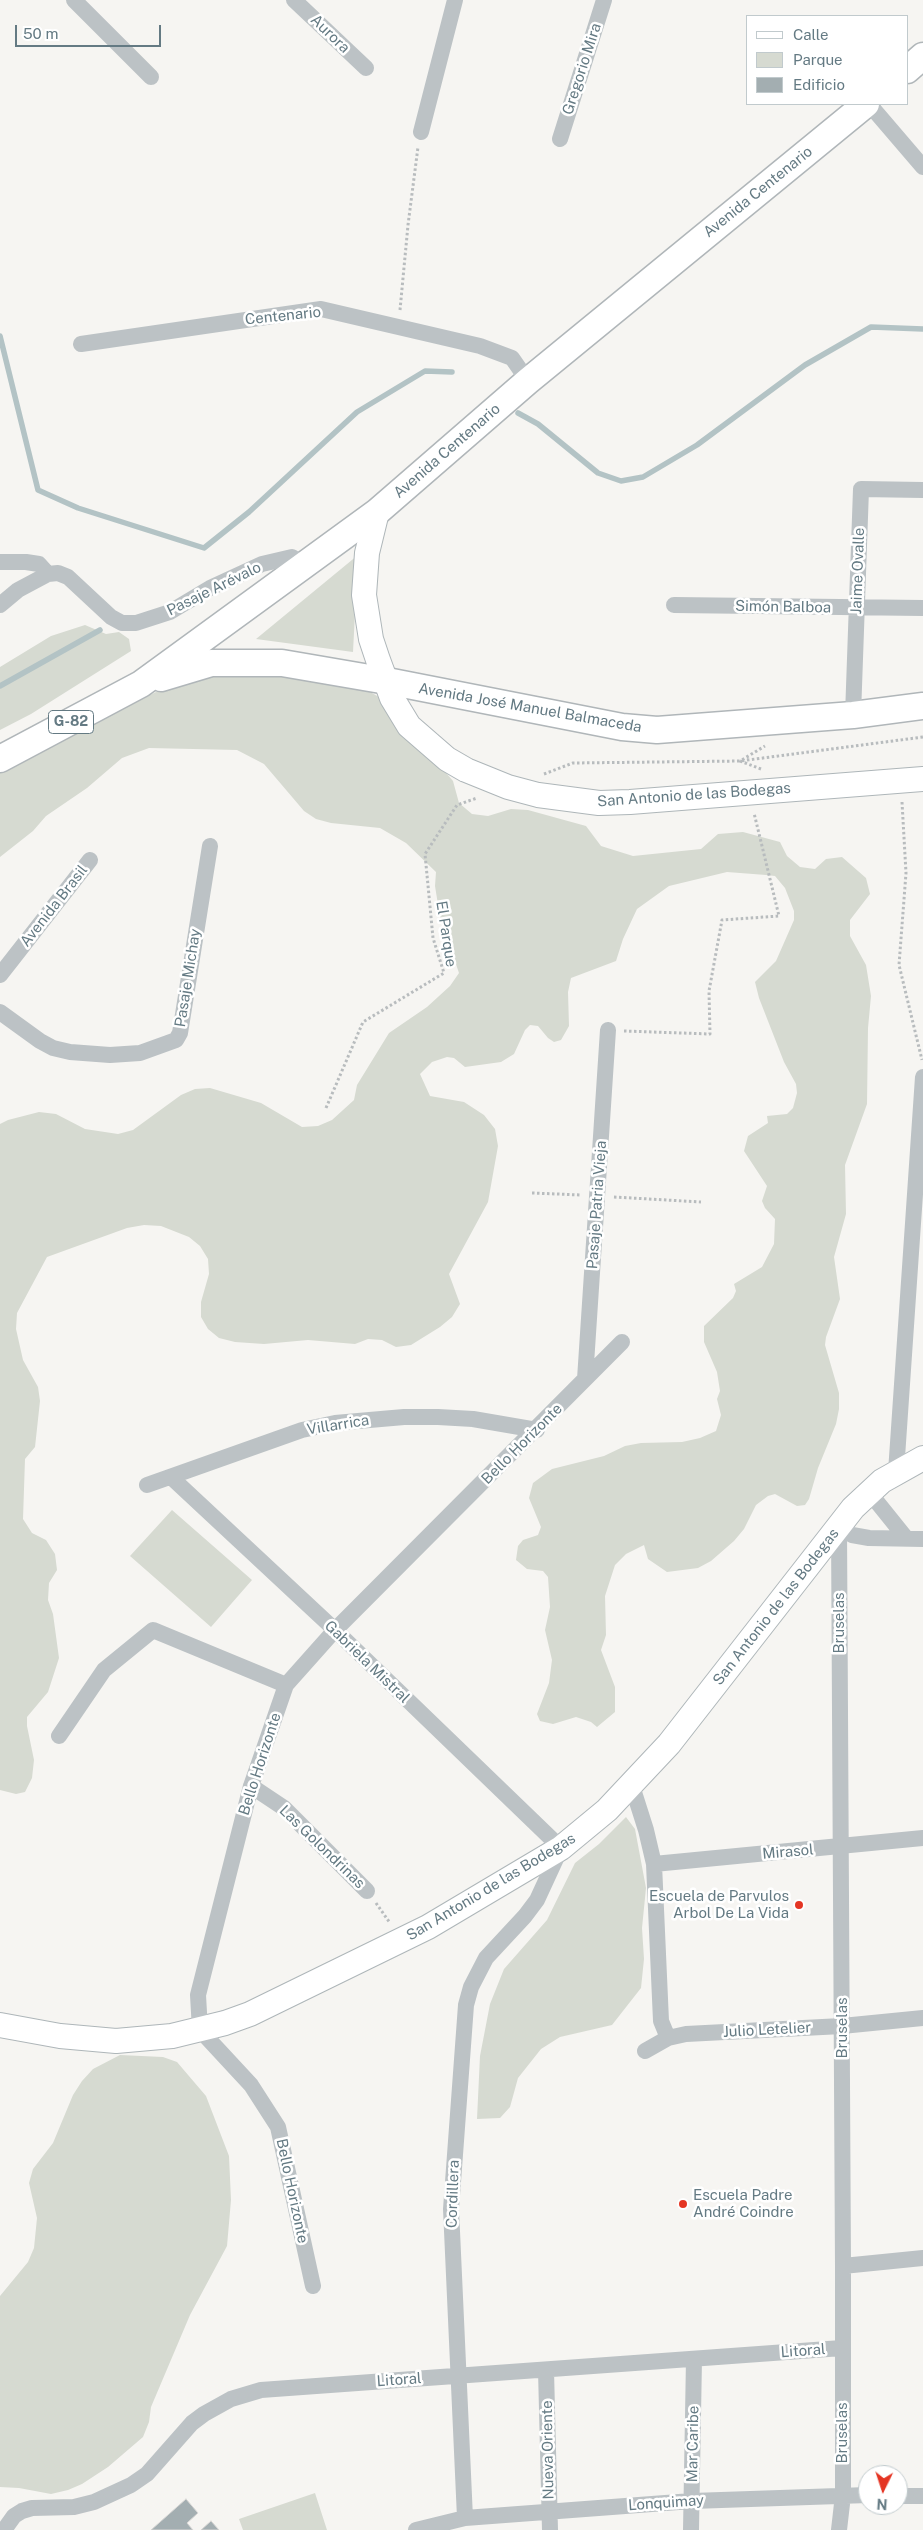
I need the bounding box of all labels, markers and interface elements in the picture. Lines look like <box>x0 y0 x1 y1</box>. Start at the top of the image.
street label: Aurora <box>307 11 353 57</box>
scale bar <box>18 15 164 47</box>
legend <box>746 15 908 105</box>
street label: Gregorio Mira <box>559 21 605 117</box>
text: 50 m <box>23 25 58 42</box>
text: Calle <box>793 26 829 43</box>
text: Parque <box>793 51 843 68</box>
text: Edificio <box>793 76 845 93</box>
street label: Avenida Centenario <box>700 142 816 242</box>
street label: Centenario <box>244 303 322 329</box>
street label: Avenida Centenario <box>390 400 504 502</box>
street label: Jaime Ovalle <box>847 527 869 615</box>
street label: Pasaje Arévalo <box>164 558 264 620</box>
street label: Simón Balboa <box>735 597 831 617</box>
street label: Avenida José Manuel Balmaceda <box>417 679 643 737</box>
road number: G-82 <box>48 710 94 734</box>
street label: San Antonio de las Bodegas <box>597 779 791 811</box>
street label: Avenida Brasil <box>17 862 91 950</box>
street label: El Parque <box>432 900 460 968</box>
street label: Pasaje Michay <box>171 928 205 1028</box>
street label: Pasaje Patria Vieja <box>584 1140 610 1270</box>
street label: Bello Horizonte <box>478 1400 566 1488</box>
street label: Villarrica <box>306 1411 370 1439</box>
street label: San Antonio de las Bodegas <box>709 1525 843 1689</box>
street label: Bruselas <box>830 1593 848 1653</box>
street label: Gabriela Mistral <box>321 1617 413 1707</box>
street label: Bello Horizonte <box>235 1710 285 1818</box>
street label: Las Golondrinas <box>276 1802 368 1892</box>
street label: San Antonio de las Bodegas <box>403 1829 579 1945</box>
street label: Mirasol <box>762 1841 814 1863</box>
place label: Escuela de Parvulos Arbol De La Vida <box>649 1887 789 1922</box>
marker: Escuela de Parvulos Arbol De La Vida <box>793 1899 805 1911</box>
street label: Bruselas <box>833 1998 851 2058</box>
street label: Julio Letelier <box>723 2019 811 2041</box>
street label: Bello Horizonte <box>272 2137 312 2245</box>
street label: Cordillera <box>443 2160 463 2228</box>
place label: Escuela Padre André Coindre <box>693 2186 794 2221</box>
marker: Escuela Padre André Coindre <box>677 2198 689 2210</box>
street label: Litoral <box>780 2340 826 2362</box>
street label: Litoral <box>376 2369 422 2391</box>
street label: Nueva Oriente <box>538 2400 558 2500</box>
street label: Bruselas <box>833 2403 851 2463</box>
street label: Mar Caribe <box>683 2406 703 2482</box>
north arrow <box>858 2465 908 2515</box>
street label: Lonquimay <box>627 2491 705 2515</box>
text: N <box>876 2496 888 2512</box>

